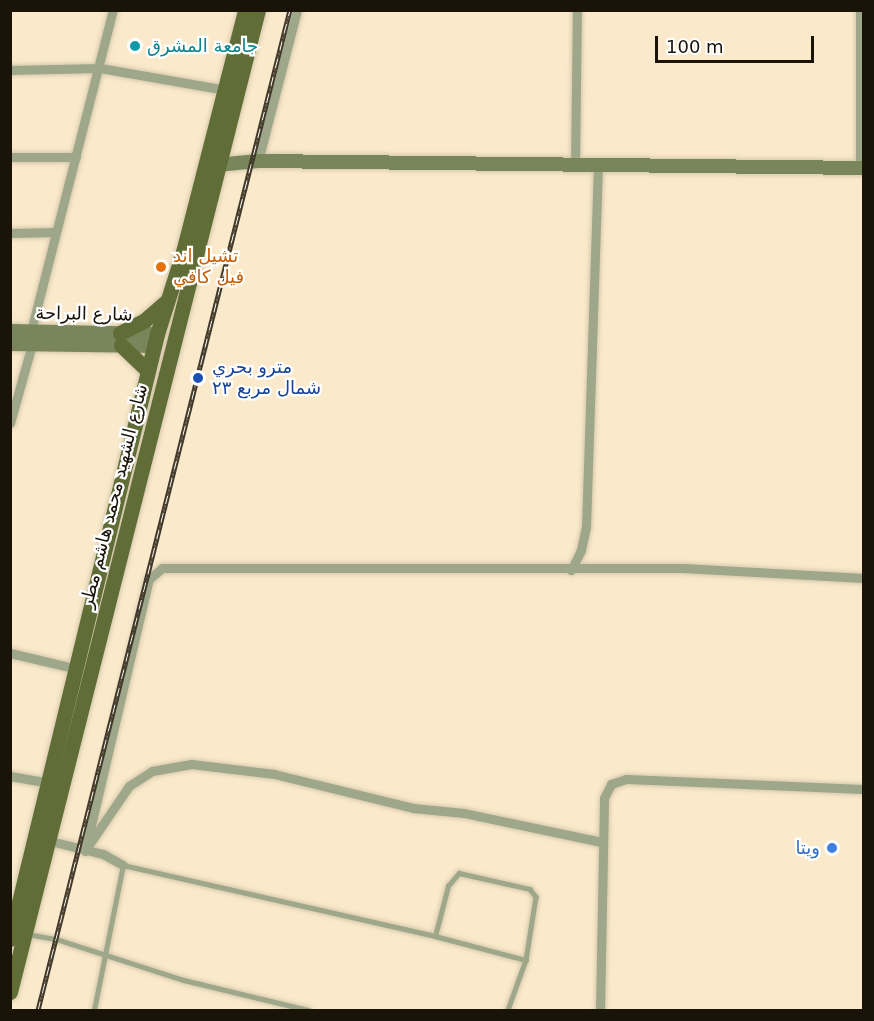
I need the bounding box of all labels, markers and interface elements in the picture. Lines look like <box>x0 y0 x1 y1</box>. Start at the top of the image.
scale bar <box>658 24 817 62</box>
place label: جامعة المشرق <box>147 35 258 57</box>
text: 100 m <box>666 36 724 57</box>
marker: جامعة المشرق <box>128 39 142 53</box>
place label: تشيل اند فيل كافي <box>173 246 244 288</box>
marker: تشيل اند فيل كافي <box>154 260 168 274</box>
street label: شارع البراحة <box>35 302 133 326</box>
place label: مترو بحري شمال مربع ٢٣ <box>212 357 321 400</box>
marker: مترو بحري شمال مربع ٢٣ <box>189 369 207 387</box>
street label: شارع الشهيد محمد هاشم مطر <box>76 382 152 610</box>
place label: ويتا <box>795 837 820 859</box>
marker: ويتا <box>825 841 839 855</box>

